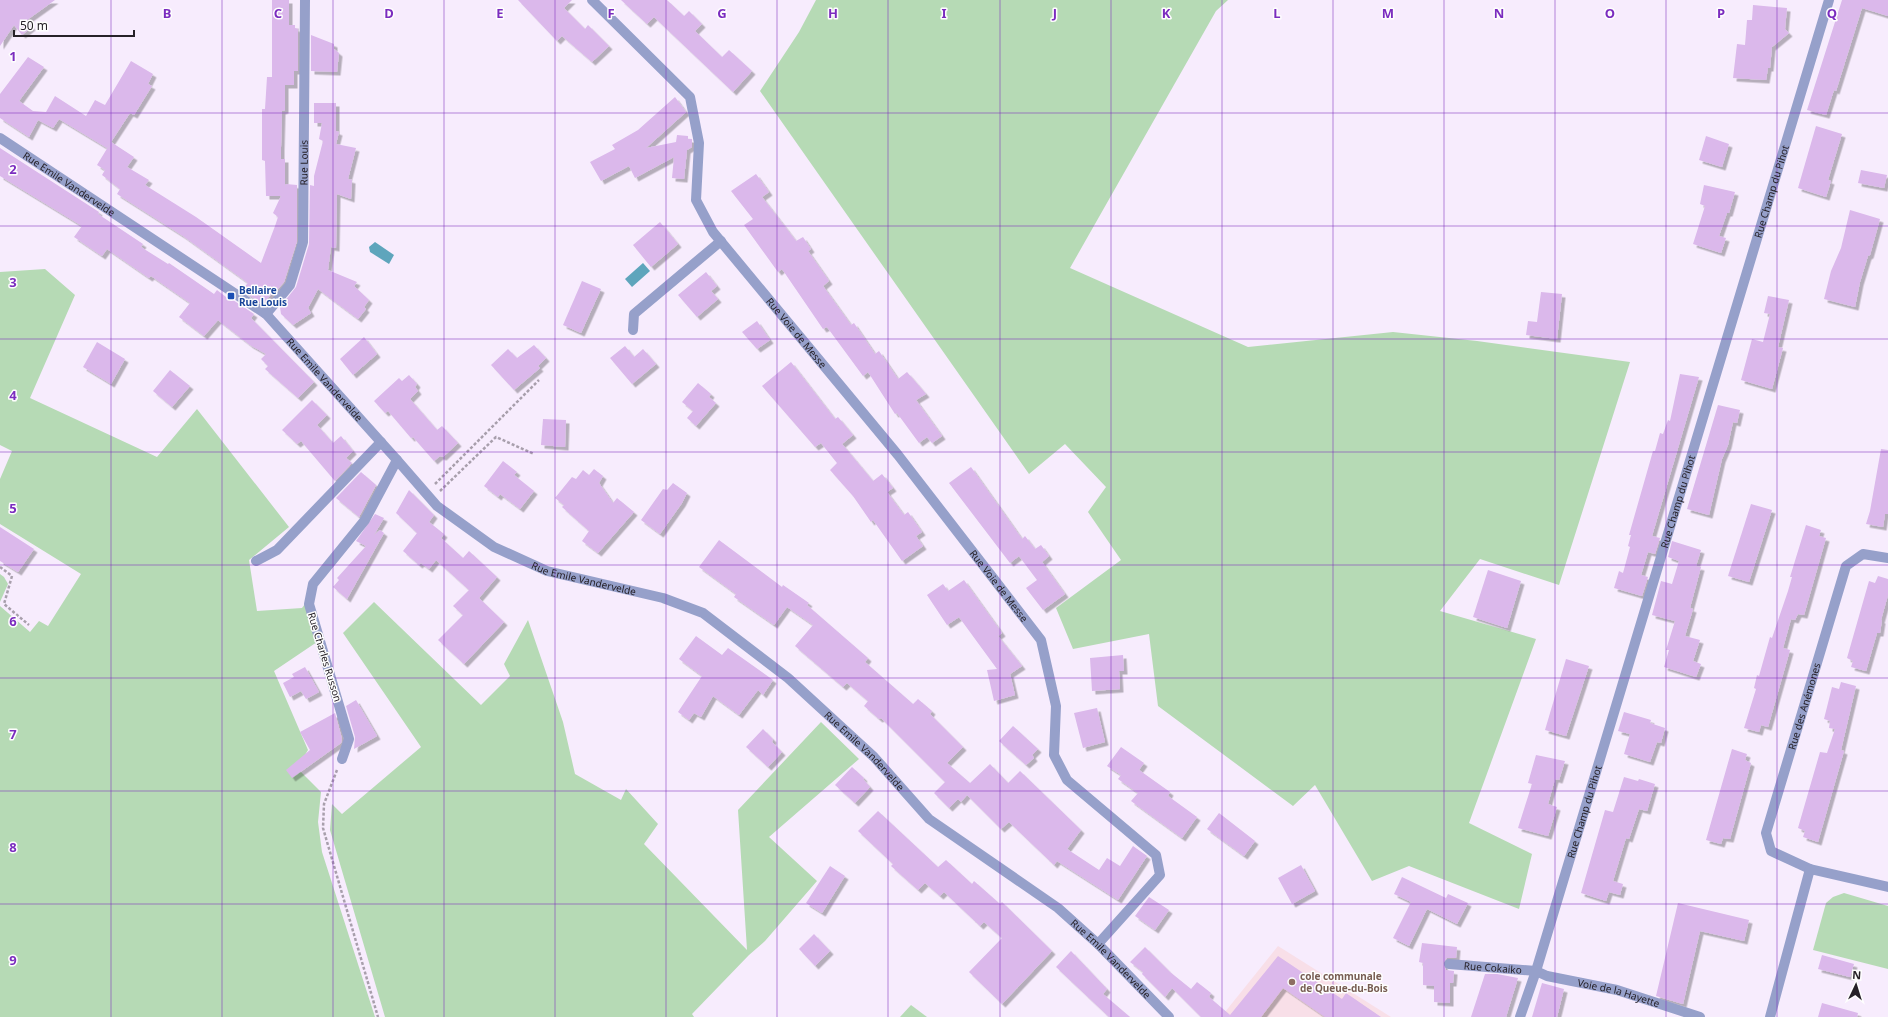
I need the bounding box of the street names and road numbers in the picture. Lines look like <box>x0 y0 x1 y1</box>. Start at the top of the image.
street label: Rue Louis <box>296 140 311 185</box>
street label: Rue Champ du Pihot <box>1751 143 1792 240</box>
street label: Rue Emile Vandervelde <box>20 148 118 220</box>
street label: Rue Voie de Messe <box>763 295 830 371</box>
street label: Rue Emile Vandervelde <box>284 335 366 425</box>
street label: Rue Champ du Pihot <box>1657 453 1698 550</box>
street label: Rue Voie de Messe <box>967 547 1032 625</box>
street label: Rue Emile Vandervelde <box>529 558 638 599</box>
street label: Rue Charles Russon <box>305 611 345 703</box>
street label: Rue des Anémones <box>1784 661 1824 751</box>
street label: Rue Emile Vandervelde <box>821 708 908 794</box>
street label: Rue Champ du Pihot <box>1563 763 1605 860</box>
street label: Rue Emile Vandervelde <box>1068 916 1154 1002</box>
street label: Rue Cokaiko <box>1463 958 1522 977</box>
street label: Voie de la Hayette <box>1576 975 1662 1011</box>

